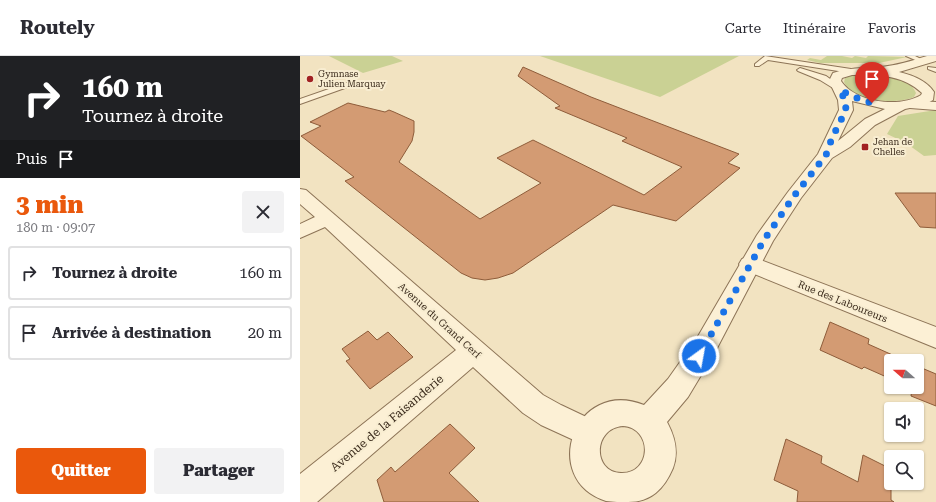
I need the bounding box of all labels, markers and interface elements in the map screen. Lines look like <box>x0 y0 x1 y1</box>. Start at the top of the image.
text: Routely <box>20 16 95 39</box>
text: Carte <box>725 20 761 36</box>
text: Itinéraire <box>783 20 846 36</box>
text: Favoris <box>868 20 916 36</box>
pin <box>855 62 889 103</box>
icon: arrive <box>861 68 883 90</box>
place label: Gymnase Julien Marquay <box>318 69 386 89</box>
text: 160 m <box>82 71 163 104</box>
icon: right <box>16 72 68 124</box>
marker: Gymnase Julien Marquay <box>305 74 315 84</box>
text: Tournez à droite <box>82 105 223 126</box>
place label: Jehan de Chelles <box>873 137 912 157</box>
marker: Jehan de Chelles <box>860 142 870 152</box>
icon: arrive <box>55 148 77 170</box>
text: Puis <box>16 150 47 168</box>
text: 3 min <box>16 191 83 219</box>
button: close <box>242 191 284 233</box>
text: 180 m · 09:07 <box>16 220 95 235</box>
icon: right <box>18 262 40 284</box>
text: Tournez à droite <box>52 264 177 282</box>
text: 160 m <box>239 264 282 282</box>
street label: Rue des Laboureurs <box>797 279 889 325</box>
street label: Avenue du Grand Cerf <box>396 281 484 361</box>
icon: arrive <box>18 322 40 344</box>
text: Arrivée à destination <box>52 324 211 342</box>
text: 20 m <box>248 324 282 342</box>
position arrow <box>678 335 720 377</box>
north arrow <box>884 354 924 394</box>
map controls <box>884 354 924 490</box>
street label: Avenue de la Faisanderie <box>328 371 447 474</box>
button: sound <box>884 402 924 442</box>
button: Quitter <box>16 448 146 494</box>
button: Partager <box>154 448 284 494</box>
button: search <box>884 450 924 490</box>

